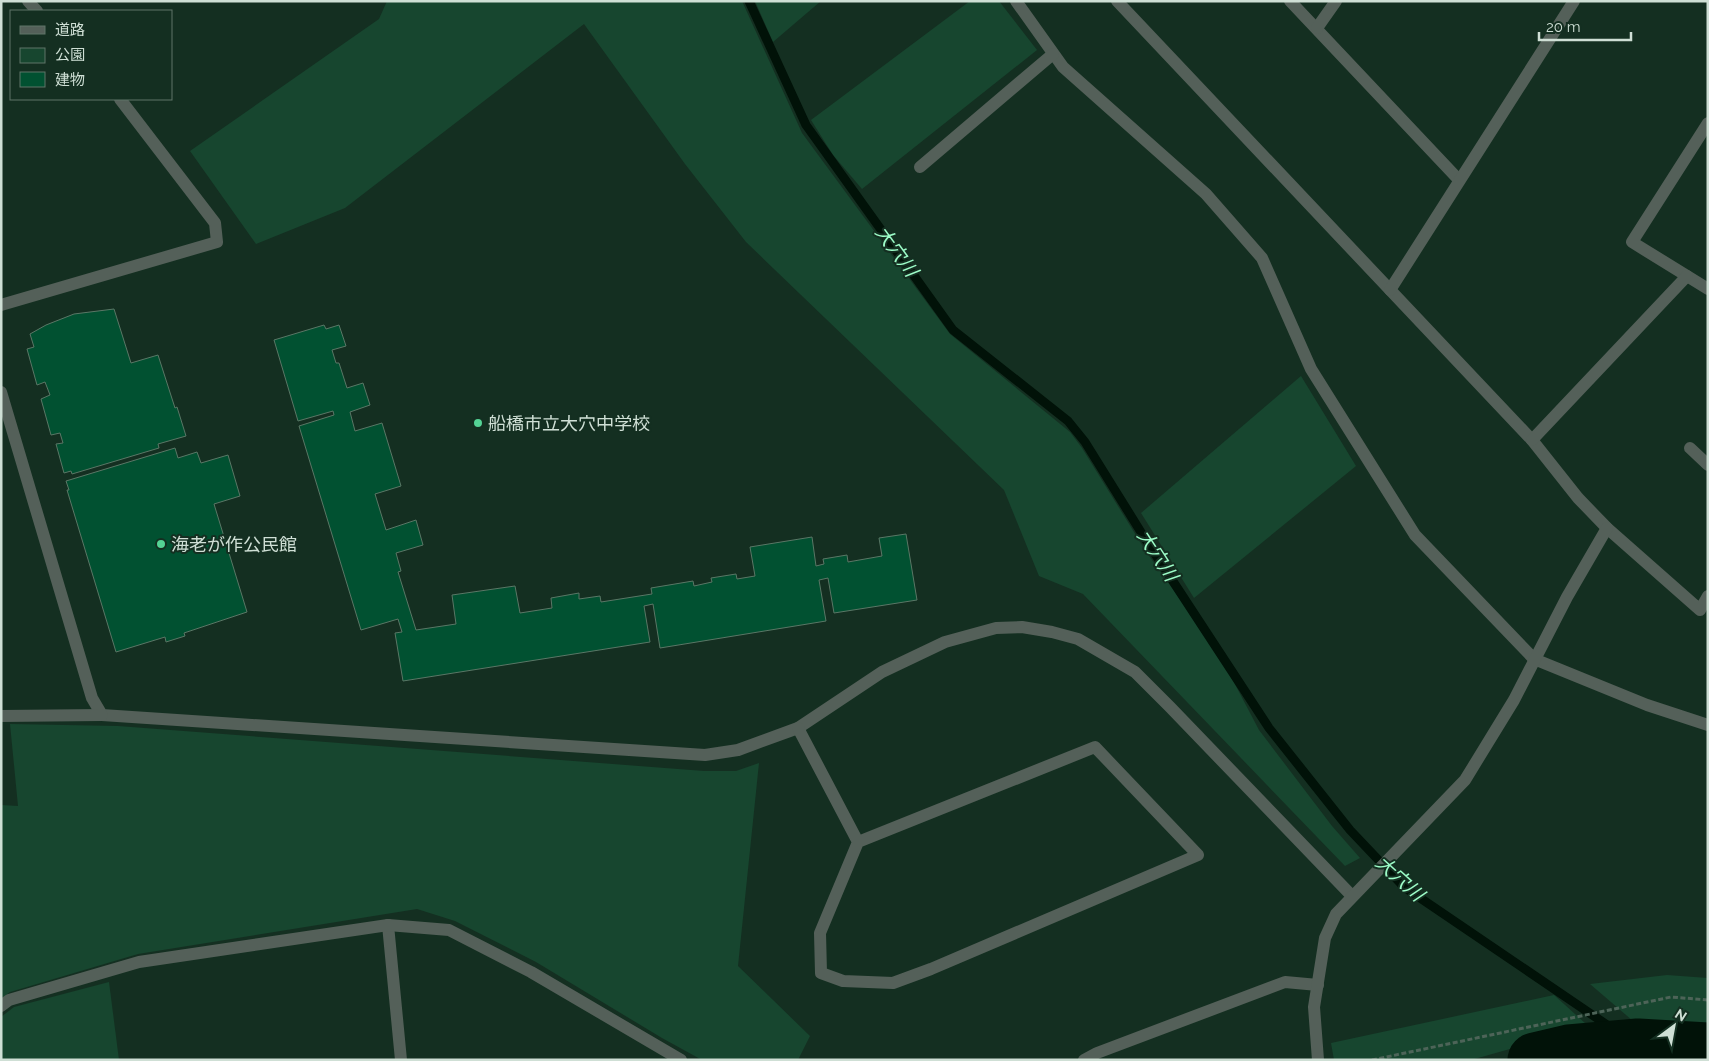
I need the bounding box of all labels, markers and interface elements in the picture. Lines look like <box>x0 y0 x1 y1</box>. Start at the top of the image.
legend <box>10 10 172 100</box>
scale bar <box>1539 10 1632 42</box>
text: 20 m <box>1546 18 1581 36</box>
text: 道路 <box>55 21 85 39</box>
text: 公園 <box>55 46 85 64</box>
text: 建物 <box>55 71 85 89</box>
water label: 大穴川 <box>871 221 924 282</box>
place label: 船橋市立大穴中学校 <box>488 413 650 434</box>
marker: 船橋市立大穴中学校 <box>472 417 484 429</box>
water label: 大穴川 <box>1133 525 1184 587</box>
place label: 海老が作公民館 <box>171 534 297 555</box>
marker: 海老が作公民館 <box>155 538 167 550</box>
water label: 大穴川 <box>1371 851 1430 907</box>
north arrow <box>1649 1001 1699 1051</box>
text: N <box>1672 1005 1690 1025</box>

